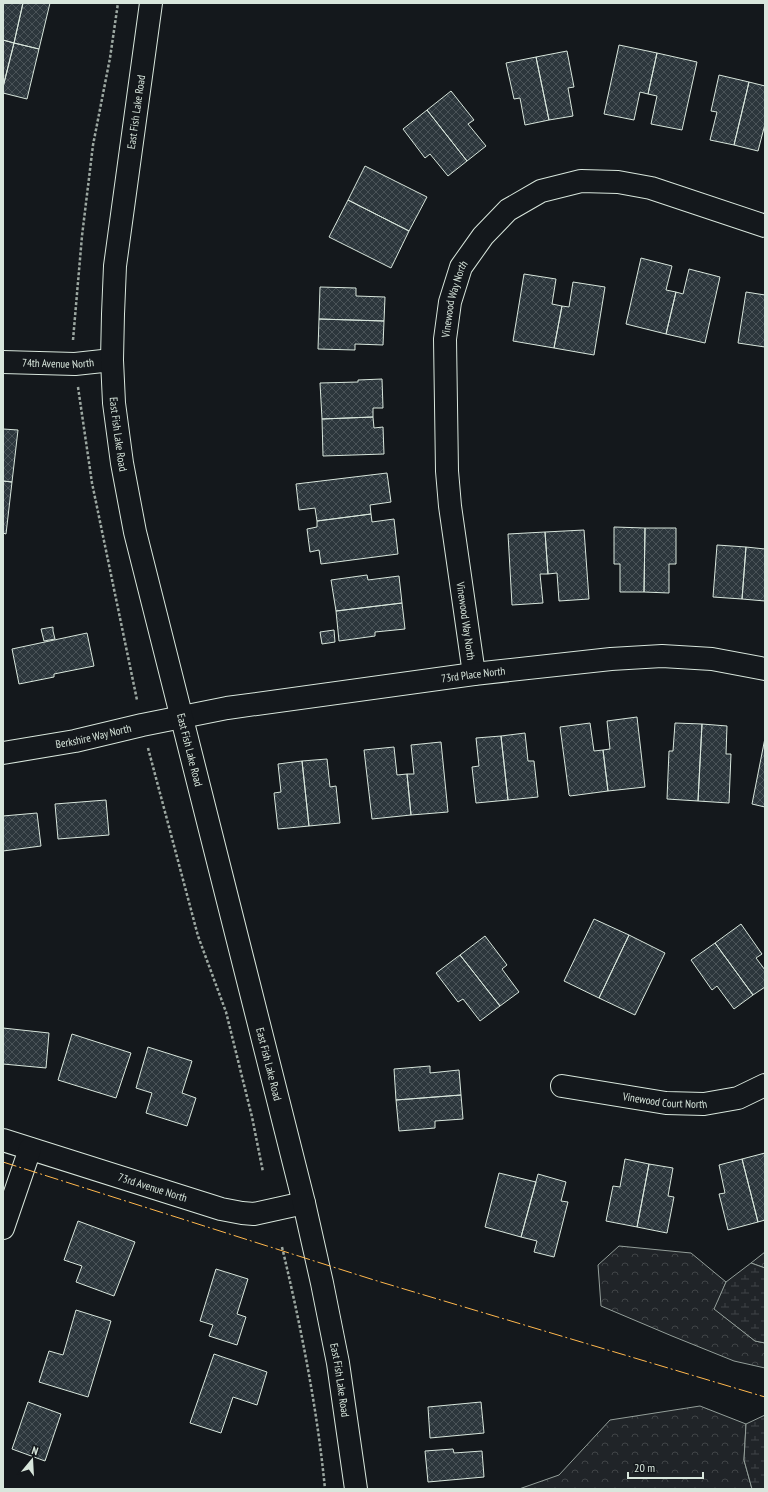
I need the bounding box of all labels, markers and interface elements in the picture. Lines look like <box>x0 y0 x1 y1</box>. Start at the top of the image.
street label: East Fish Lake Road <box>124 74 148 150</box>
street label: Vinewood Way North <box>438 257 471 339</box>
street label: 74th Avenue North <box>22 355 95 371</box>
street label: East Fish Lake Road <box>107 397 130 473</box>
street label: Vinewood Way North <box>453 580 478 661</box>
street label: 73rd Place North <box>440 664 506 685</box>
street label: East Fish Lake Road <box>174 712 206 788</box>
street label: Berkshire Way North <box>55 721 133 751</box>
street label: East Fish Lake Road <box>253 1026 285 1102</box>
street label: Vinewood Court North <box>621 1089 708 1111</box>
street label: 73rd Avenue North <box>116 1170 189 1205</box>
street label: East Fish Lake Road <box>327 1342 353 1418</box>
north arrow <box>12 1440 52 1480</box>
text: N <box>30 1443 40 1458</box>
scale bar <box>628 1454 703 1480</box>
text: 20 m <box>634 1460 655 1475</box>

